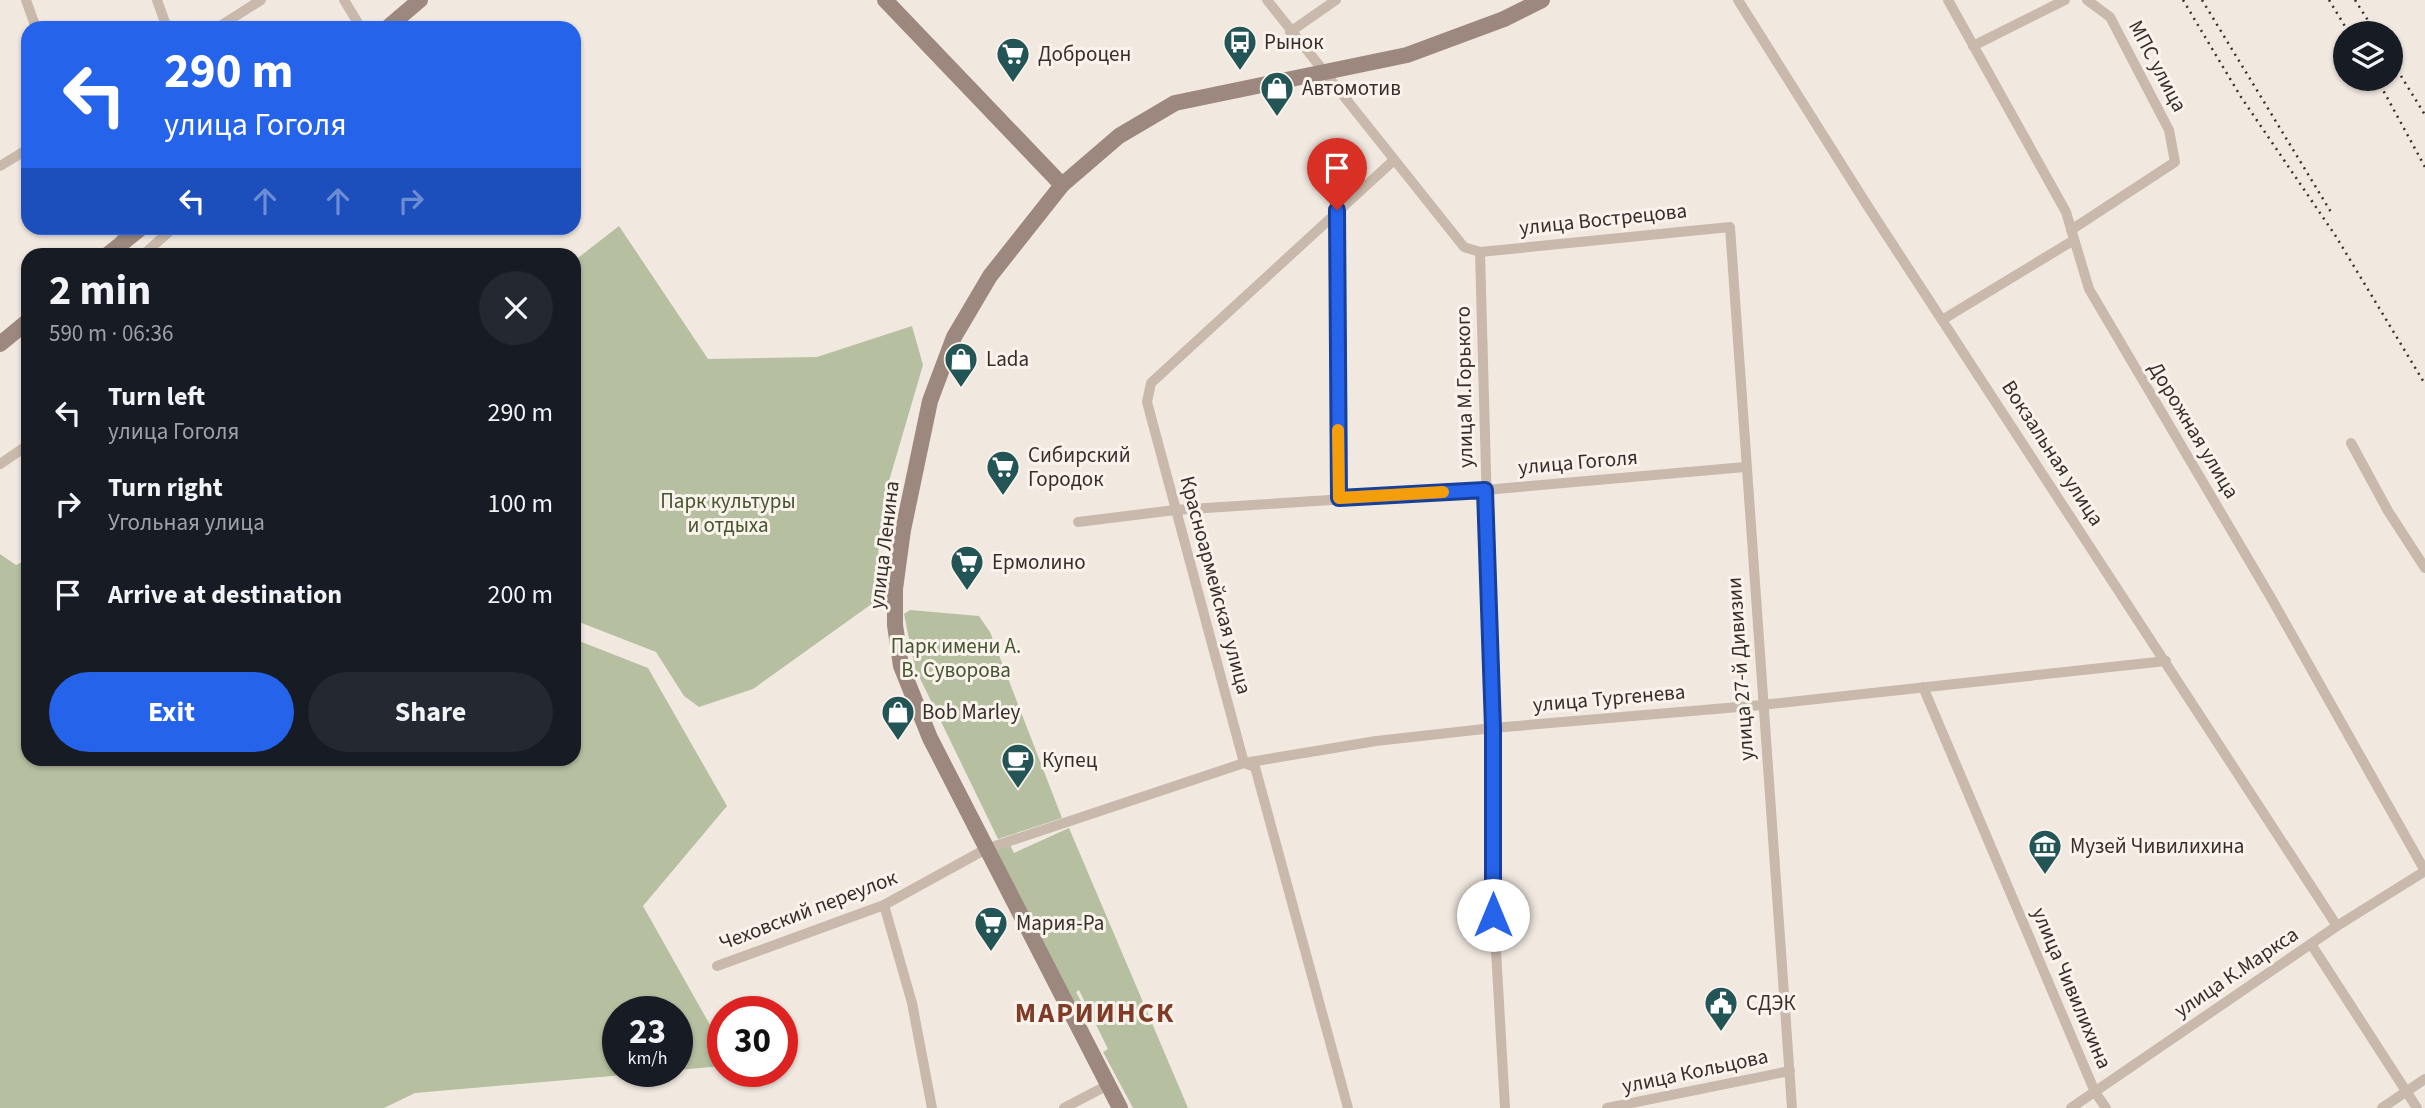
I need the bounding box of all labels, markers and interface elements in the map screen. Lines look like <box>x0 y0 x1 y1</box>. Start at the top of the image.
street label: МПС улица <box>2121 15 2195 117</box>
map controls <box>2333 21 2403 91</box>
button: layers <box>2333 21 2403 91</box>
bus stop icon: Рынок <box>1221 23 1259 72</box>
place label: Рынок <box>1264 27 1324 57</box>
supermarket icon: Доброцен <box>994 35 1032 84</box>
text: 290 m <box>164 37 293 107</box>
place label: Доброцен <box>1038 39 1131 69</box>
icon: left <box>49 49 140 140</box>
shop icon: Автомотив <box>1258 69 1296 118</box>
place label: Автомотив <box>1302 73 1401 103</box>
text: улица Гоголя <box>164 102 347 148</box>
pin <box>1307 138 1367 210</box>
icon: arrive <box>1318 149 1356 187</box>
icon: left <box>173 182 211 220</box>
icon: ahead <box>246 182 284 220</box>
icon: ahead <box>319 182 357 220</box>
icon: right <box>392 182 430 220</box>
street label: улица Вострецова <box>1518 195 1688 243</box>
text: 2 min <box>49 261 151 321</box>
button: close <box>479 271 553 345</box>
street label: улица М.Горького <box>1448 306 1480 468</box>
text: 590 m · 06:36 <box>49 317 173 350</box>
shop icon: Lada <box>942 340 980 389</box>
place label: Lada <box>986 344 1029 374</box>
street label: Дорожная улица <box>2141 356 2247 504</box>
street label: Вокзальная улица <box>1995 374 2111 532</box>
text: Turn left <box>108 378 205 415</box>
icon: left <box>49 394 87 432</box>
text: 290 m <box>487 394 553 431</box>
text: улица Гоголя <box>108 415 239 448</box>
place label: Сибирский Городок <box>1028 440 1131 494</box>
street label: улица Гоголя <box>1517 442 1639 482</box>
supermarket icon: Сибирский Городок <box>984 448 1022 497</box>
text: Turn right <box>108 469 223 506</box>
street label: Красноармейская улица <box>1172 473 1260 697</box>
street label: улица Ленина <box>861 479 907 611</box>
icon: right <box>49 485 87 523</box>
text: 100 m <box>487 485 553 522</box>
park label: Парк культуры и отдыха <box>660 486 796 540</box>
text: Угольная улица <box>108 506 265 539</box>
supermarket icon: Ермолино <box>948 543 986 592</box>
place label: Ермолино <box>992 547 1086 577</box>
icon: arrive <box>49 576 87 614</box>
text: Arrive at destination <box>108 576 342 613</box>
text: 200 m <box>487 576 553 613</box>
street label: улица 27-й Дивизии <box>1719 576 1761 762</box>
park label: Парк имени А. В. Суворова <box>891 631 1021 685</box>
button: Exit <box>49 672 294 752</box>
button: Share <box>308 672 553 752</box>
street label: улица Тургенева <box>1532 676 1686 720</box>
shop icon: Bob Marley <box>879 693 917 742</box>
place label: Bob Marley <box>922 697 1021 727</box>
cafe icon: Купец <box>999 741 1037 790</box>
place label: Купец <box>1042 745 1098 775</box>
museum icon: Музей Чивилихина <box>2026 827 2064 876</box>
place label: Музей Чивилихина <box>2070 831 2244 861</box>
street label: Чеховский переулок <box>715 862 902 958</box>
position arrow <box>1456 878 1530 952</box>
street label: улица Чивилихина <box>2024 903 2120 1073</box>
supermarket icon: Мария-Ра <box>972 904 1010 953</box>
place label: Мария-Ра <box>1016 908 1104 938</box>
street label: улица К.Маркса <box>2168 919 2304 1025</box>
public building icon: СДЭК <box>1702 984 1740 1033</box>
place label: СДЭК <box>1746 988 1796 1018</box>
district label: МАРИИНСК <box>1015 993 1175 1033</box>
speed limit sign: 30 <box>707 996 798 1087</box>
text: 23 <box>629 1007 666 1057</box>
street label: улица Кольцова <box>1619 1041 1771 1101</box>
text: km/h <box>628 1046 667 1071</box>

